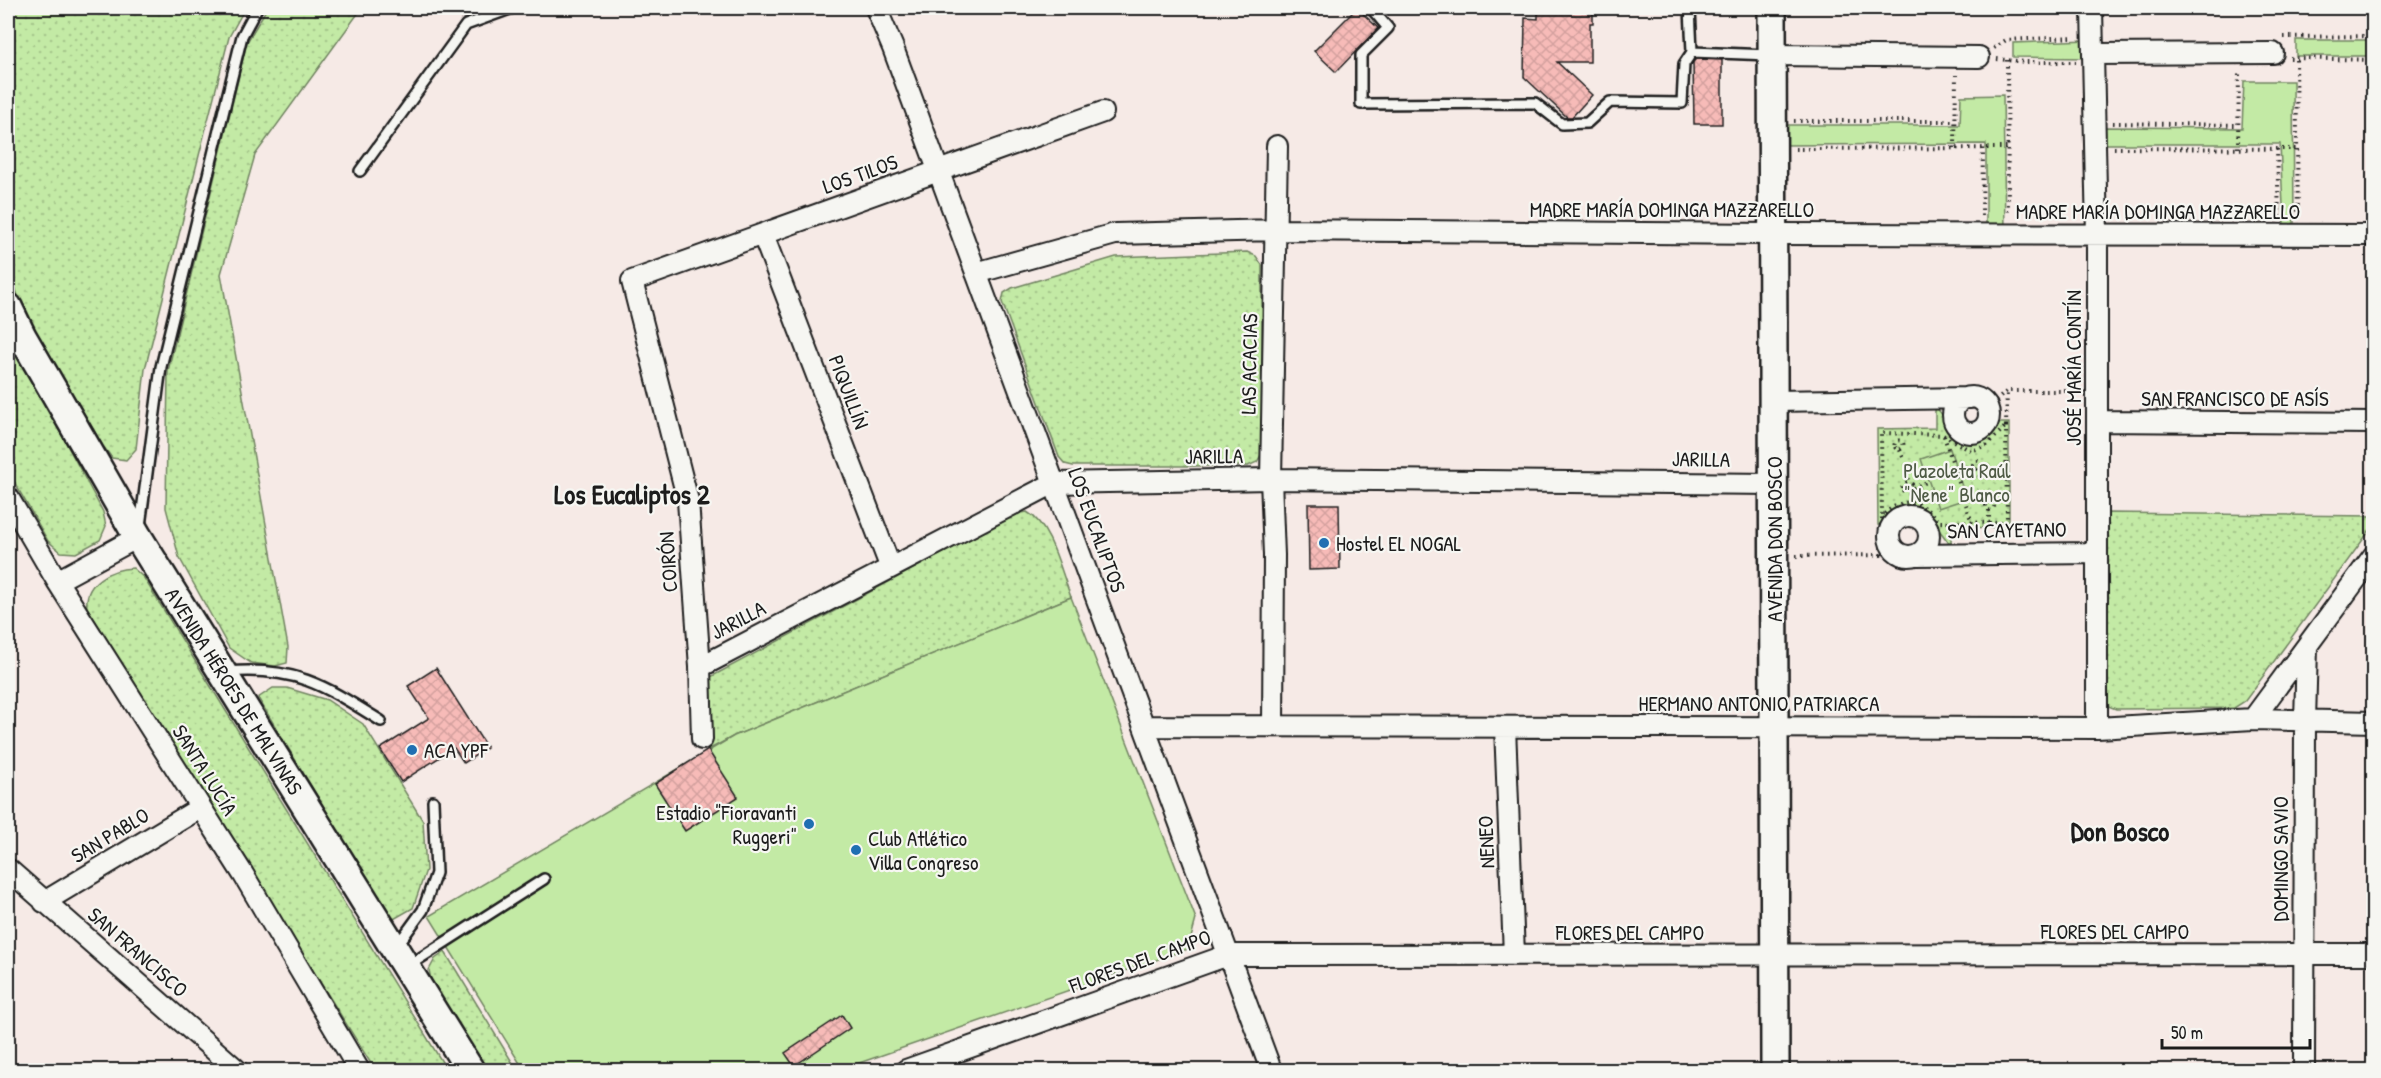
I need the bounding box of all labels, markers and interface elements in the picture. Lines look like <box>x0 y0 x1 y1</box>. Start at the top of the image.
street label: LOS TILOS <box>818 147 902 201</box>
street label: MADRE MARÍA DOMINGA MAZZARELLO <box>1530 195 1814 224</box>
street label: MADRE MARÍA DOMINGA MAZZARELLO <box>2016 197 2300 226</box>
street label: JOSÉ MARÍA CONTÍN <box>2059 290 2088 446</box>
street label: LAS ACACIAS <box>1234 313 1264 415</box>
street label: PIQUILLÍN <box>822 351 876 433</box>
street label: SAN FRANCISCO DE ASÍS <box>2141 384 2329 413</box>
street label: JARILLA <box>1185 441 1243 471</box>
street label: JARILLA <box>1672 444 1730 474</box>
street label: AVENIDA DON BOSCO <box>1760 456 1789 622</box>
park label: Plazoleta Raúl "Nene" Blanco <box>1903 456 2011 509</box>
street label: LOS EUCALIPTOS <box>1061 464 1133 597</box>
district label: Los Eucaliptos 2 <box>554 476 710 514</box>
street label: SAN CAYETANO <box>1947 514 2067 546</box>
place label: Hostel EL NOGAL <box>1336 529 1461 558</box>
street label: COIRÓN <box>651 531 685 593</box>
marker: Hostel EL NOGAL <box>1317 536 1331 550</box>
street label: AVENIDA HÉROES DE MALVINAS <box>158 582 310 800</box>
street label: JARILLA <box>705 593 771 647</box>
street label: HERMANO ANTONIO PATRIARCA <box>1639 689 1879 718</box>
street label: SANTA LUCÍA <box>166 719 244 821</box>
place label: ACA YPF <box>424 736 489 765</box>
marker: ACA YPF <box>405 743 419 757</box>
street label: DOMINGO SAVIO <box>2266 796 2295 922</box>
place label: Estadio "Fioravanti Ruggeri" <box>656 798 797 851</box>
street label: SAN PABLO <box>66 800 154 870</box>
district label: Don Bosco <box>2071 813 2169 849</box>
street label: NENEO <box>1471 815 1501 869</box>
marker: Estadio "Fioravanti Ruggeri" <box>802 817 816 831</box>
place label: Club Atlético Villa Congreso <box>868 824 978 877</box>
marker: Club Atlético Villa Congreso <box>849 843 863 857</box>
street label: SAN FRANCISCO <box>82 900 194 1004</box>
street label: FLORES DEL CAMPO <box>2040 917 2189 946</box>
street label: FLORES DEL CAMPO <box>1555 918 1704 947</box>
street label: FLORES DEL CAMPO <box>1064 922 1215 1000</box>
scale bar <box>2162 1012 2310 1050</box>
text: 50 m <box>2171 1020 2203 1045</box>

